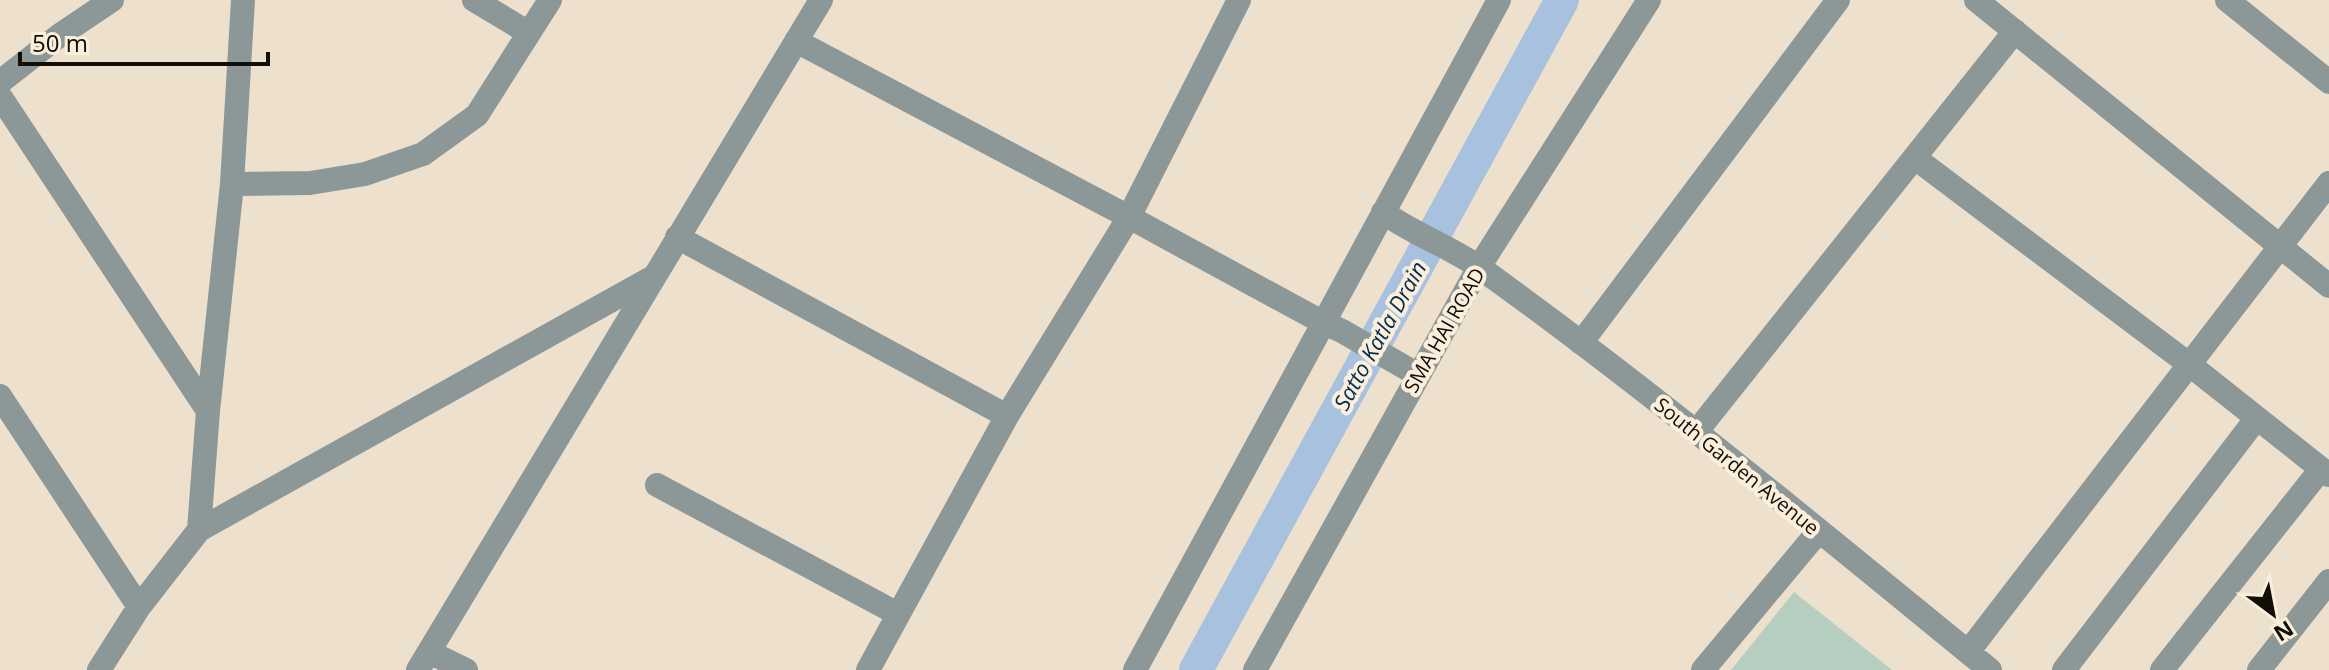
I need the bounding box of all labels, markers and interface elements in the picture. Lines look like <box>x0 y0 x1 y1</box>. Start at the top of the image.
scale bar <box>20 16 268 66</box>
text: 50 m <box>32 26 88 59</box>
water label: Satto Katla Drain <box>1326 255 1432 415</box>
street label: SMA HAI ROAD <box>1397 263 1491 397</box>
street label: South Garden Avenue <box>1649 391 1825 541</box>
north arrow <box>2233 574 2313 654</box>
text: N <box>2269 614 2300 649</box>

